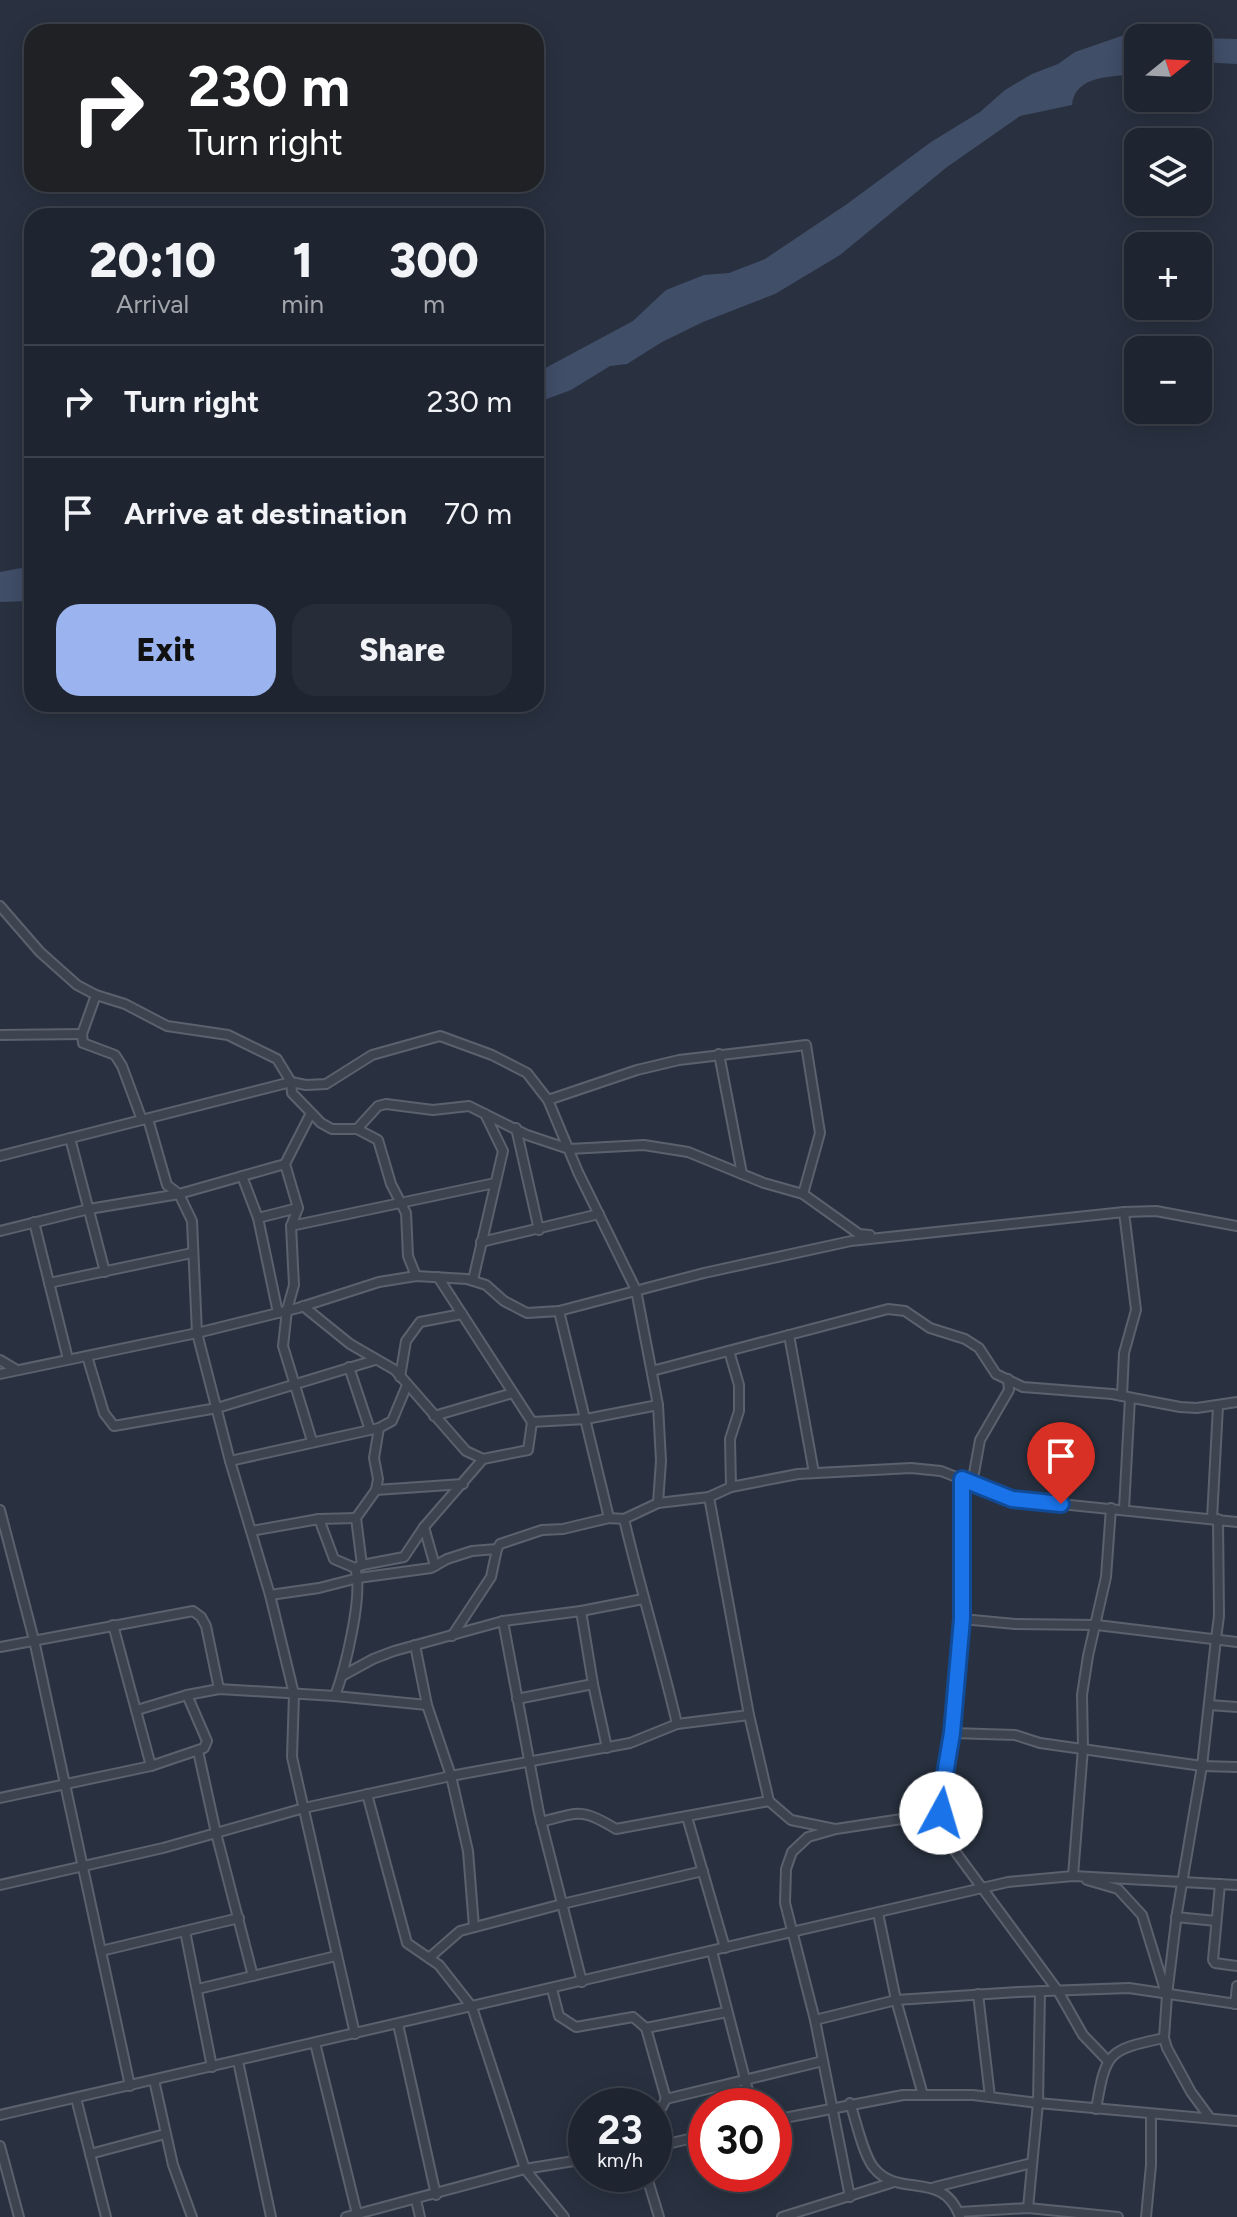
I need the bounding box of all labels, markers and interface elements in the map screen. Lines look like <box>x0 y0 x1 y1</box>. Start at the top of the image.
north arrow <box>1124 24 1212 112</box>
map controls <box>1124 24 1212 424</box>
text: 230 m <box>188 53 350 120</box>
icon: right <box>56 56 160 160</box>
text: Turn right <box>188 121 343 164</box>
button: layers <box>1124 128 1212 216</box>
text: 20:10 <box>89 231 216 289</box>
text: 1 <box>292 231 313 289</box>
text: 300 <box>389 231 479 289</box>
button: + <box>1124 232 1212 320</box>
text: Arrival <box>116 288 189 320</box>
text: min <box>281 288 324 320</box>
text: m <box>423 288 445 320</box>
button: − <box>1124 336 1212 424</box>
icon: right <box>56 379 100 423</box>
text: Turn right <box>124 383 259 420</box>
text: 230 m <box>427 383 512 420</box>
icon: arrive <box>56 491 100 535</box>
text: Arrive at destination <box>124 495 407 532</box>
text: 70 m <box>444 495 512 532</box>
button: Exit <box>56 604 276 696</box>
button: Share <box>292 604 512 696</box>
pin <box>1027 1422 1095 1504</box>
icon: arrive <box>1039 1434 1083 1478</box>
position arrow <box>899 1771 983 1855</box>
speed limit sign: 30 <box>688 2088 792 2192</box>
text: 23 <box>597 2106 643 2154</box>
text: km/h <box>597 2148 643 2172</box>

